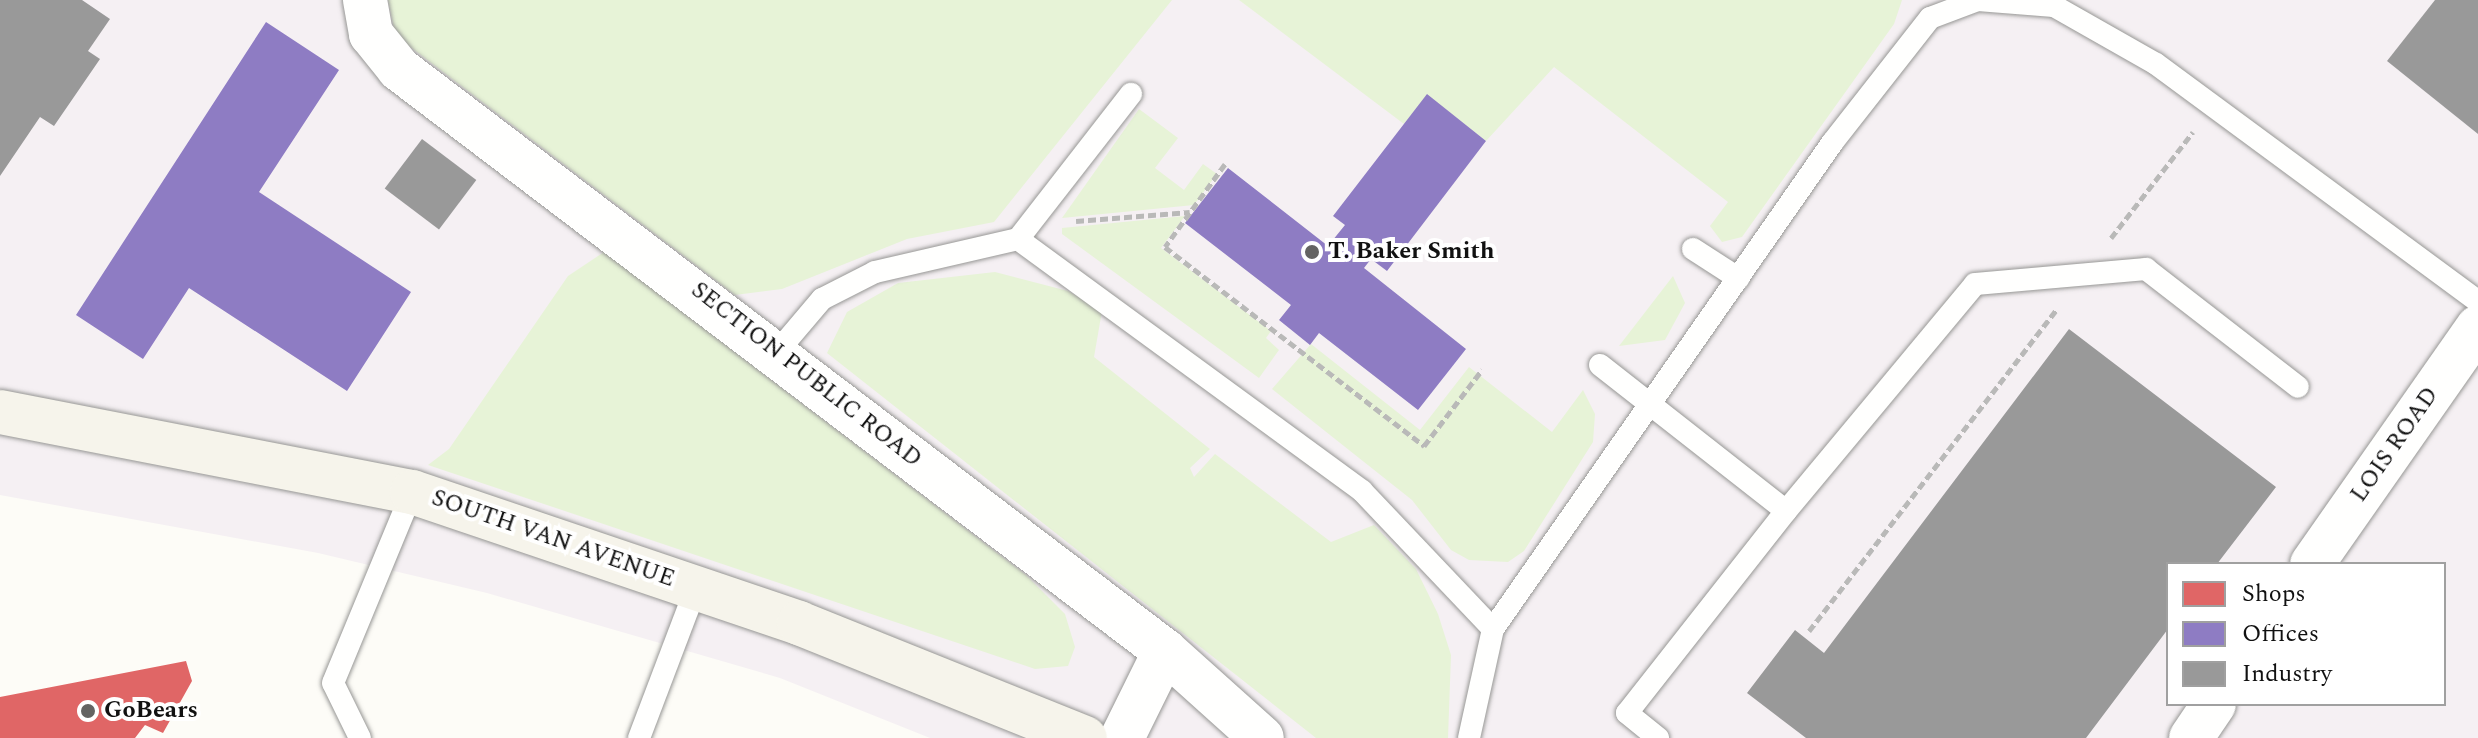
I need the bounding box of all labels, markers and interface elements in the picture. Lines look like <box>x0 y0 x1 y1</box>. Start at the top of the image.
place label: T. Baker Smith <box>1328 238 1495 266</box>
marker: T. Baker Smith <box>1303 243 1321 261</box>
street label: SECTION PUBLIC ROAD <box>685 276 927 474</box>
street label: LOIS ROAD <box>2345 382 2445 508</box>
street label: SOUTH VAN AVENUE <box>428 484 678 594</box>
legend <box>2166 562 2446 706</box>
text: Shops <box>2242 576 2306 612</box>
text: Offices <box>2242 616 2319 652</box>
text: Industry <box>2242 656 2332 692</box>
place label: GoBears <box>104 697 198 725</box>
marker: GoBears <box>79 702 97 720</box>

